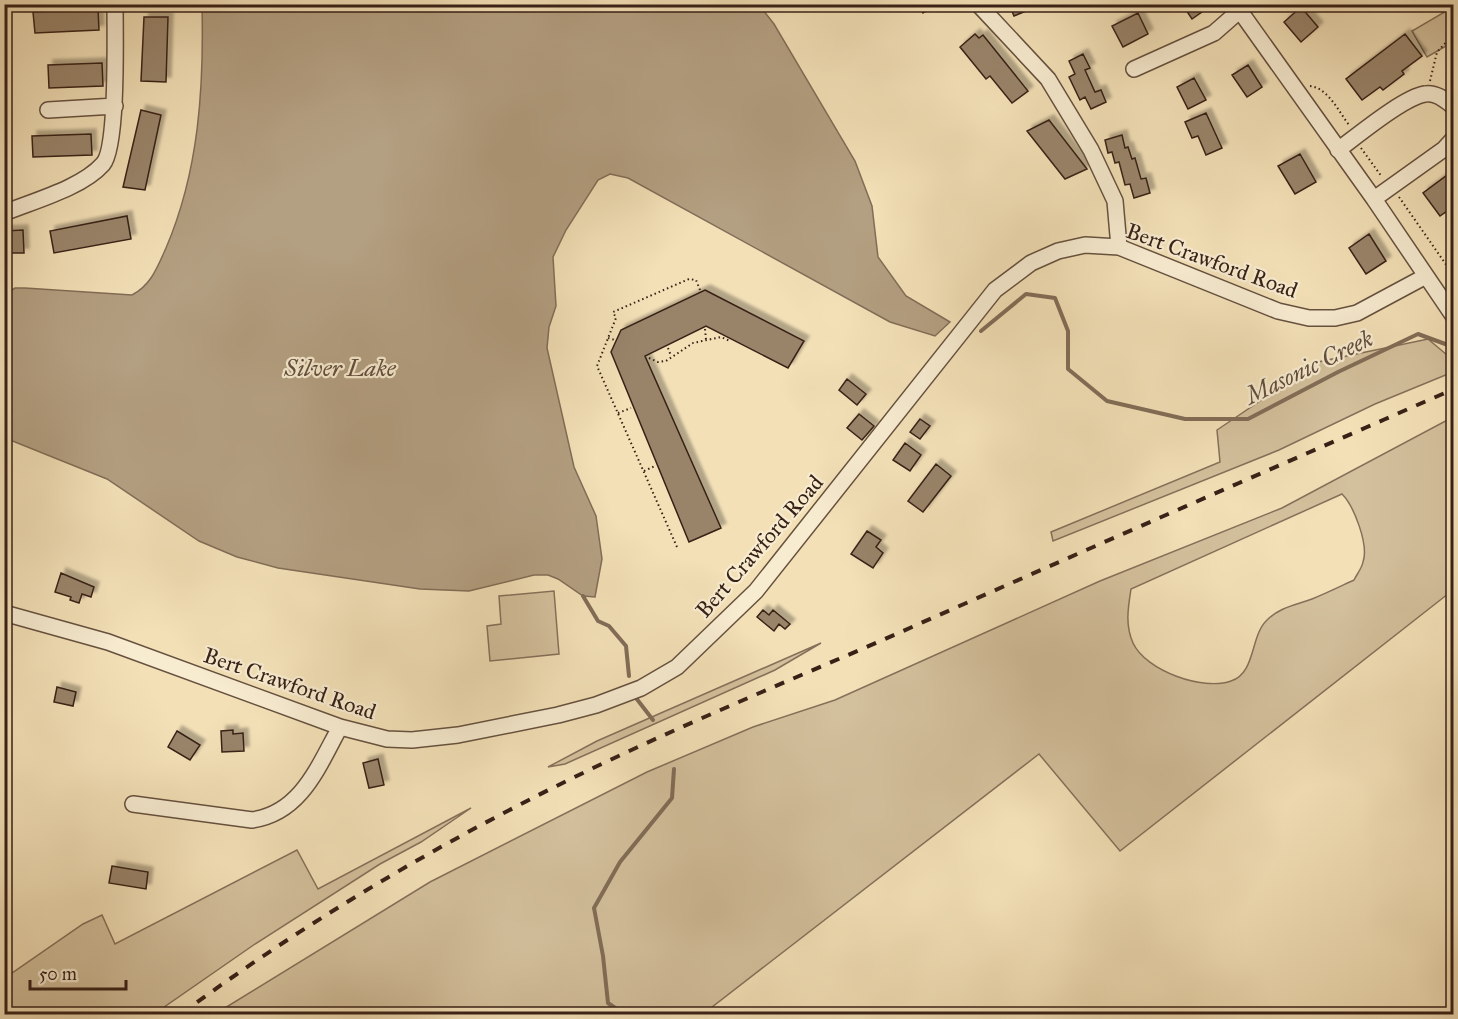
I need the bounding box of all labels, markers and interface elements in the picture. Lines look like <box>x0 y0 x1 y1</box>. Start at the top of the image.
street label: Bert Crawford Road <box>1122 217 1301 304</box>
water label: Masonic Creek <box>1238 323 1378 412</box>
water label: Silver Lake <box>283 353 397 383</box>
street label: Bert Crawford Road <box>690 469 829 623</box>
street label: Bert Crawford Road <box>200 641 380 726</box>
scale bar <box>30 953 126 991</box>
text: 50 m <box>39 963 77 985</box>

